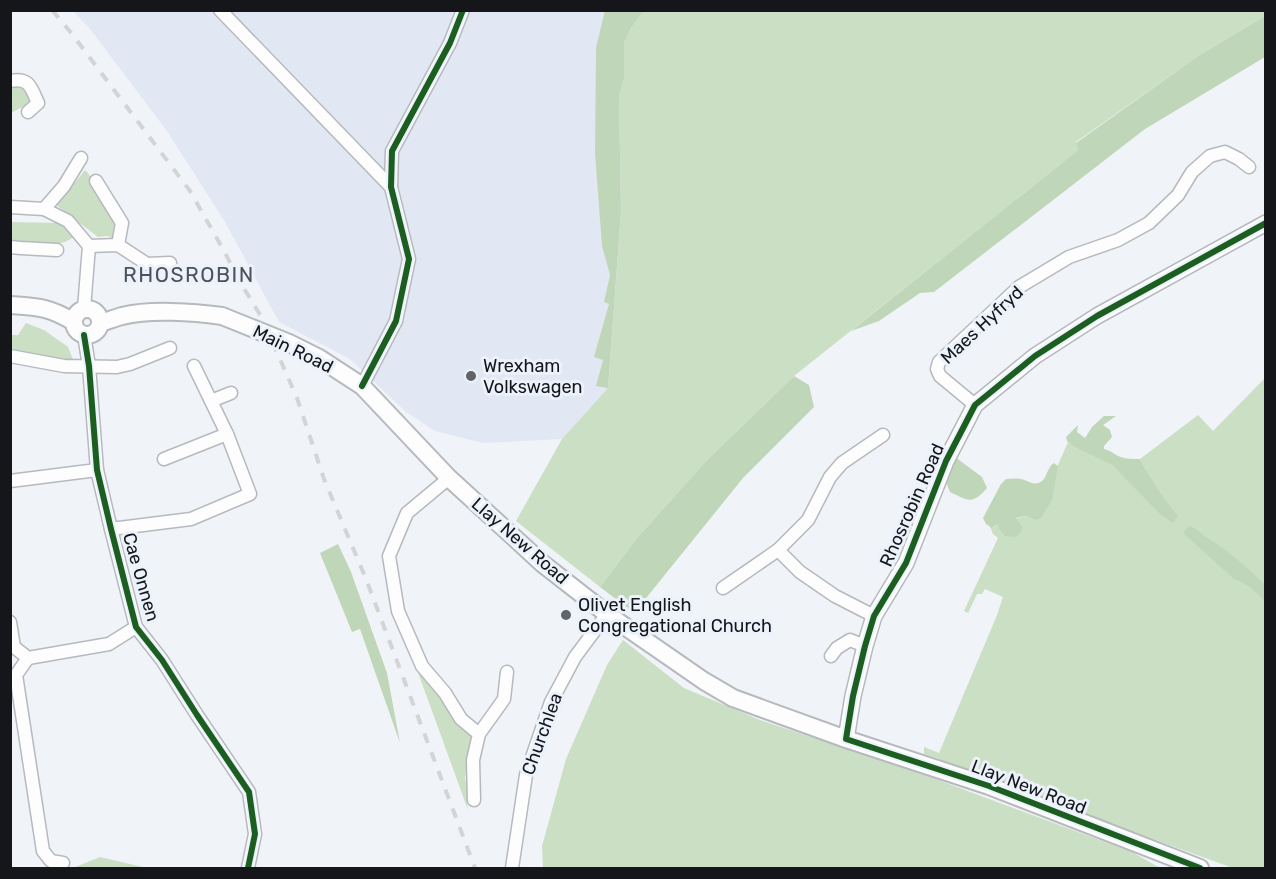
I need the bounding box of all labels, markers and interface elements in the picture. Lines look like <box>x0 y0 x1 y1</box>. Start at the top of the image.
district label: RHOSROBIN <box>123 262 255 287</box>
street label: Maes Hyfryd <box>936 281 1028 369</box>
street label: Main Road <box>249 320 337 378</box>
place label: Wrexham Volkswagen <box>483 355 582 398</box>
marker: Wrexham Volkswagen <box>464 369 478 383</box>
street label: Rhosrobin Road <box>875 440 949 570</box>
street label: Llay New Road <box>467 493 573 589</box>
street label: Cae Onnen <box>118 530 164 624</box>
place label: Olivet English Congregational Church <box>578 594 772 637</box>
marker: Olivet English Congregational Church <box>559 608 573 622</box>
street label: Churchlea <box>517 690 567 778</box>
street label: Llay New Road <box>968 755 1090 819</box>

